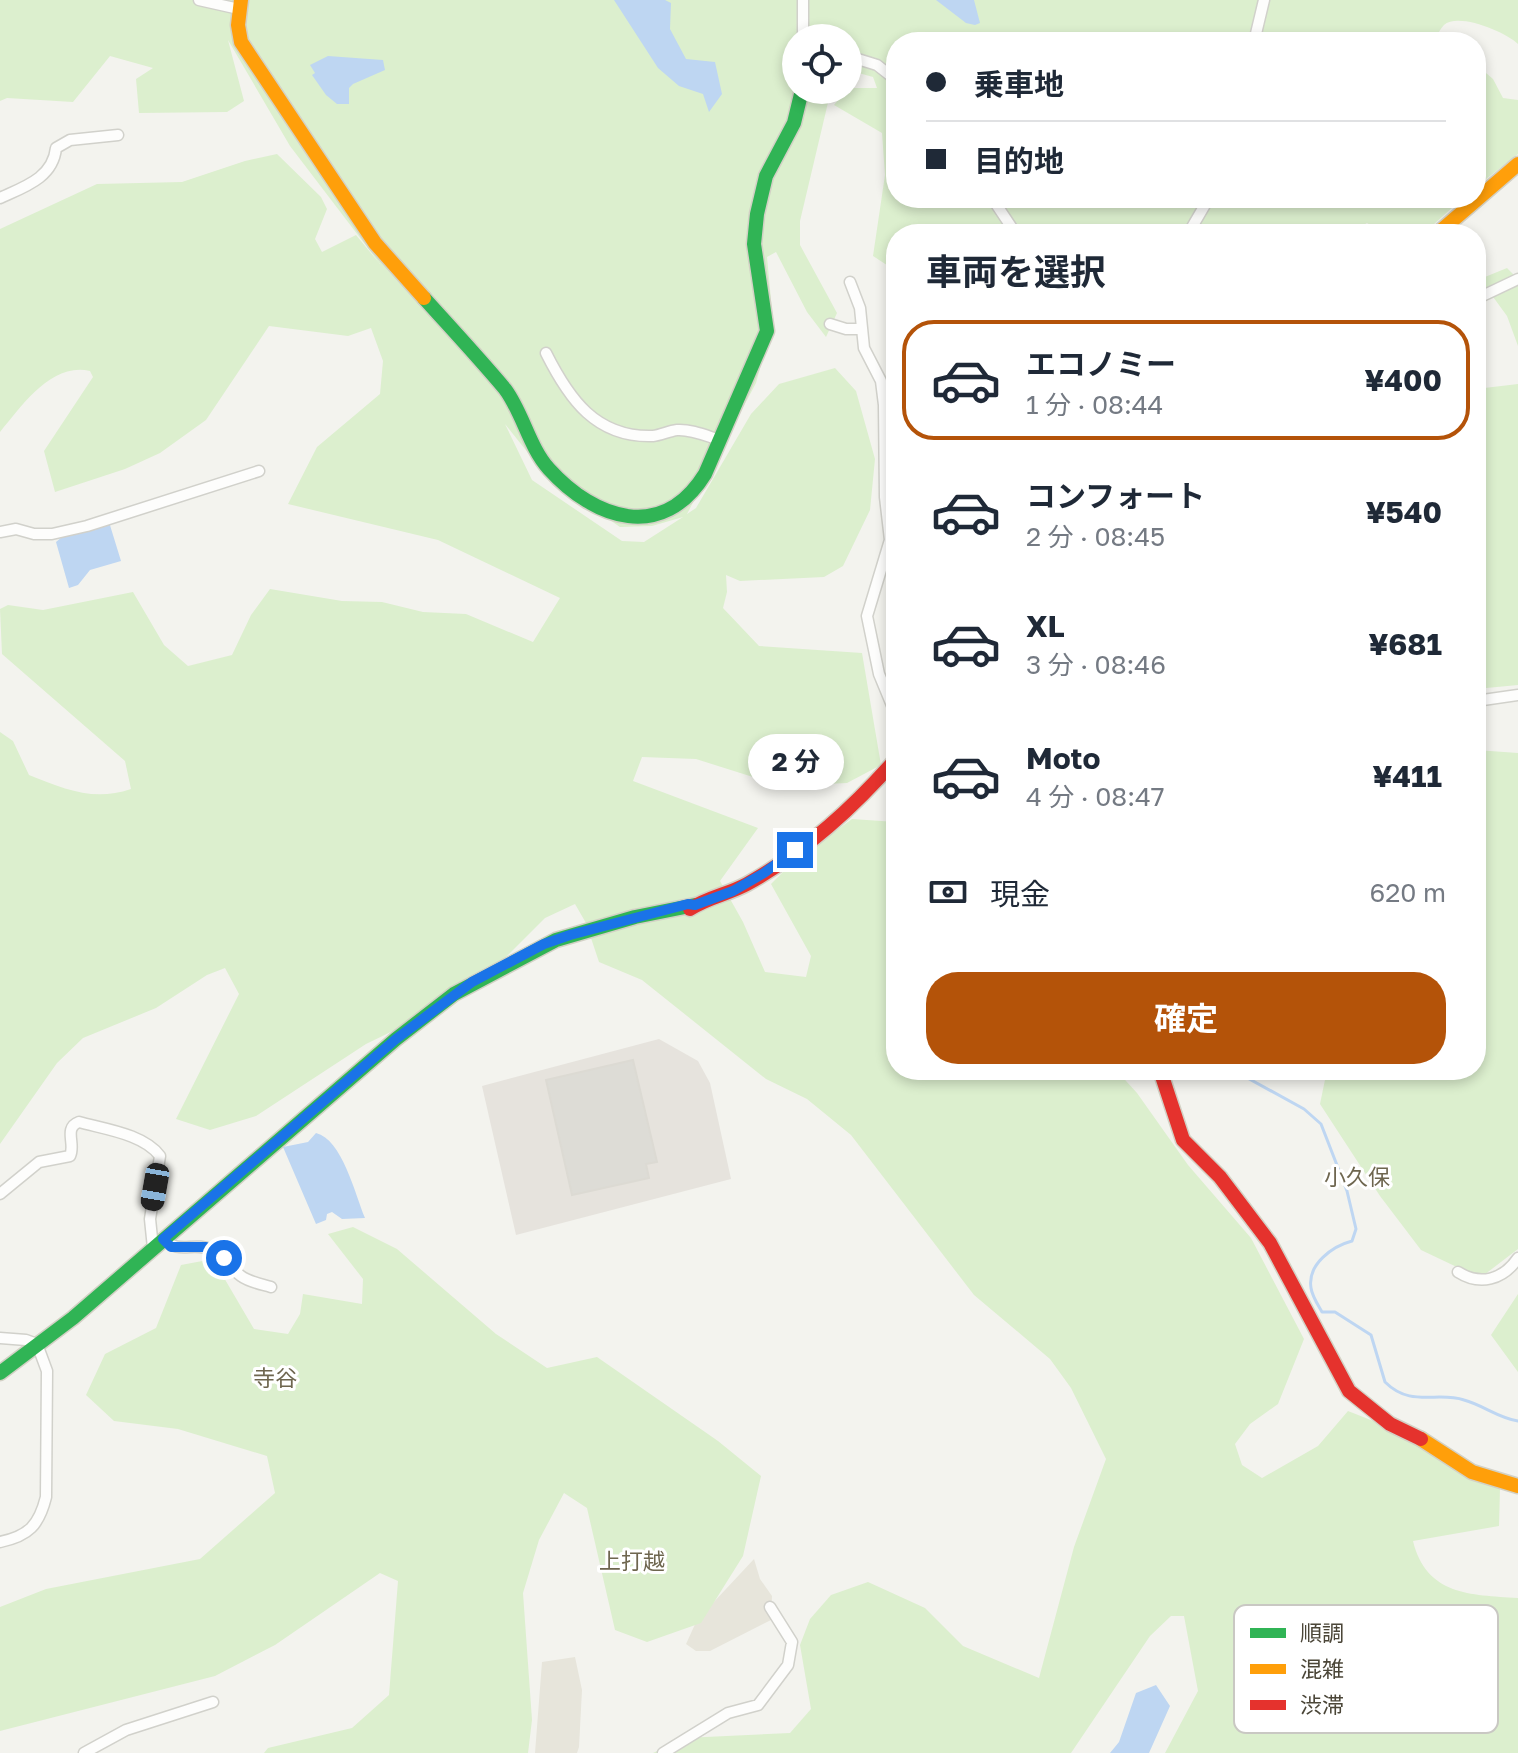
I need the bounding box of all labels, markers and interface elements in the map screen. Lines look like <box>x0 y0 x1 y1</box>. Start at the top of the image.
map controls <box>782 24 862 104</box>
button: locate <box>782 24 862 104</box>
text: 乗車地 <box>974 66 1064 102</box>
text: 目的地 <box>974 143 1064 179</box>
text: 車両を選択 <box>926 250 1106 293</box>
icon: car <box>930 344 1002 416</box>
text: エコノミー <box>1026 346 1176 382</box>
text: ¥400 <box>1364 362 1442 398</box>
text: 1 分 · 08:44 <box>1026 389 1163 420</box>
icon: car <box>930 476 1002 548</box>
text: コンフォート <box>1026 478 1205 514</box>
text: ¥540 <box>1366 494 1442 530</box>
text: 2 分 · 08:45 <box>1026 521 1165 552</box>
icon: car <box>930 608 1002 680</box>
text: XL <box>1026 608 1065 644</box>
text: ¥681 <box>1369 626 1442 662</box>
text: 3 分 · 08:46 <box>1026 649 1166 680</box>
callout: 2 分 <box>747 734 843 790</box>
icon: car <box>930 740 1002 812</box>
text: Moto <box>1026 740 1101 776</box>
text: 2 分 <box>772 746 820 777</box>
text: ¥411 <box>1373 758 1442 794</box>
text: 4 分 · 08:47 <box>1026 781 1165 812</box>
route end <box>777 832 813 868</box>
icon: cash <box>926 870 970 914</box>
text: 現金 <box>990 876 1050 912</box>
text: 620 m <box>1370 877 1446 908</box>
button: 確定 <box>926 972 1446 1064</box>
car <box>139 1161 171 1213</box>
district label: 小久保 <box>1324 1163 1390 1190</box>
route start <box>206 1240 242 1276</box>
district label: 寺谷 <box>253 1364 297 1391</box>
district label: 上打越 <box>599 1547 665 1574</box>
legend <box>1234 1605 1498 1733</box>
text: 順調 <box>1300 1619 1344 1646</box>
text: 混雑 <box>1300 1655 1344 1682</box>
text: 渋滞 <box>1300 1691 1344 1718</box>

